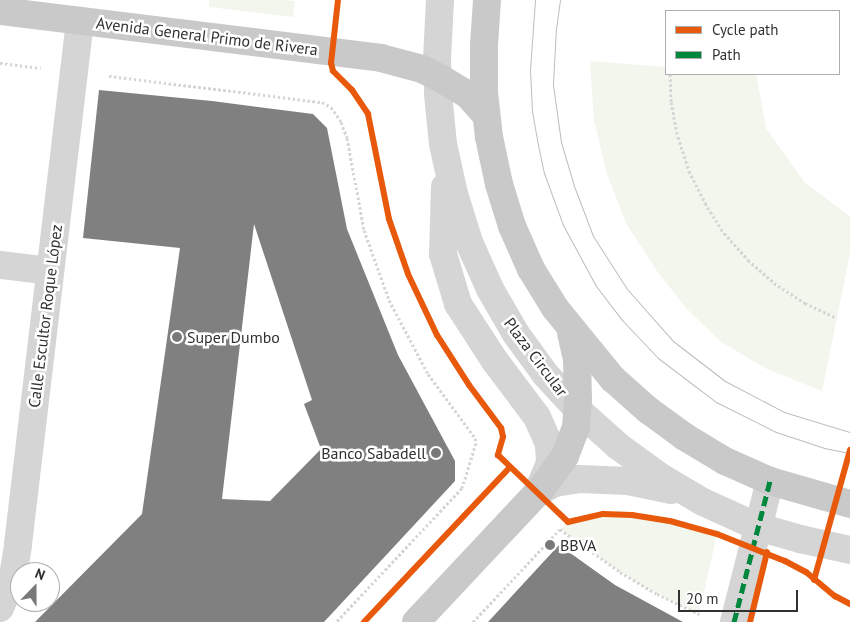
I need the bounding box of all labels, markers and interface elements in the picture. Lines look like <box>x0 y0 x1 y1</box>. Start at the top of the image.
legend <box>665 10 840 75</box>
street label: Avenida General Primo de Rivera <box>95 13 319 59</box>
text: Cycle path <box>712 20 778 39</box>
text: Path <box>712 45 741 64</box>
street label: Calle Escultor Roque López <box>24 223 66 409</box>
street label: Plaza Circular <box>500 314 572 400</box>
place label: Super Dumbo <box>187 327 280 347</box>
marker: Super Dumbo <box>171 331 183 343</box>
place label: Banco Sabadell <box>321 443 426 463</box>
marker: Banco Sabadell <box>430 447 442 459</box>
place label: BBVA <box>560 535 596 555</box>
marker: BBVA <box>544 539 556 551</box>
north arrow <box>10 562 60 612</box>
text: N <box>33 564 48 584</box>
scale bar <box>680 580 800 612</box>
text: 20 m <box>686 589 719 608</box>

